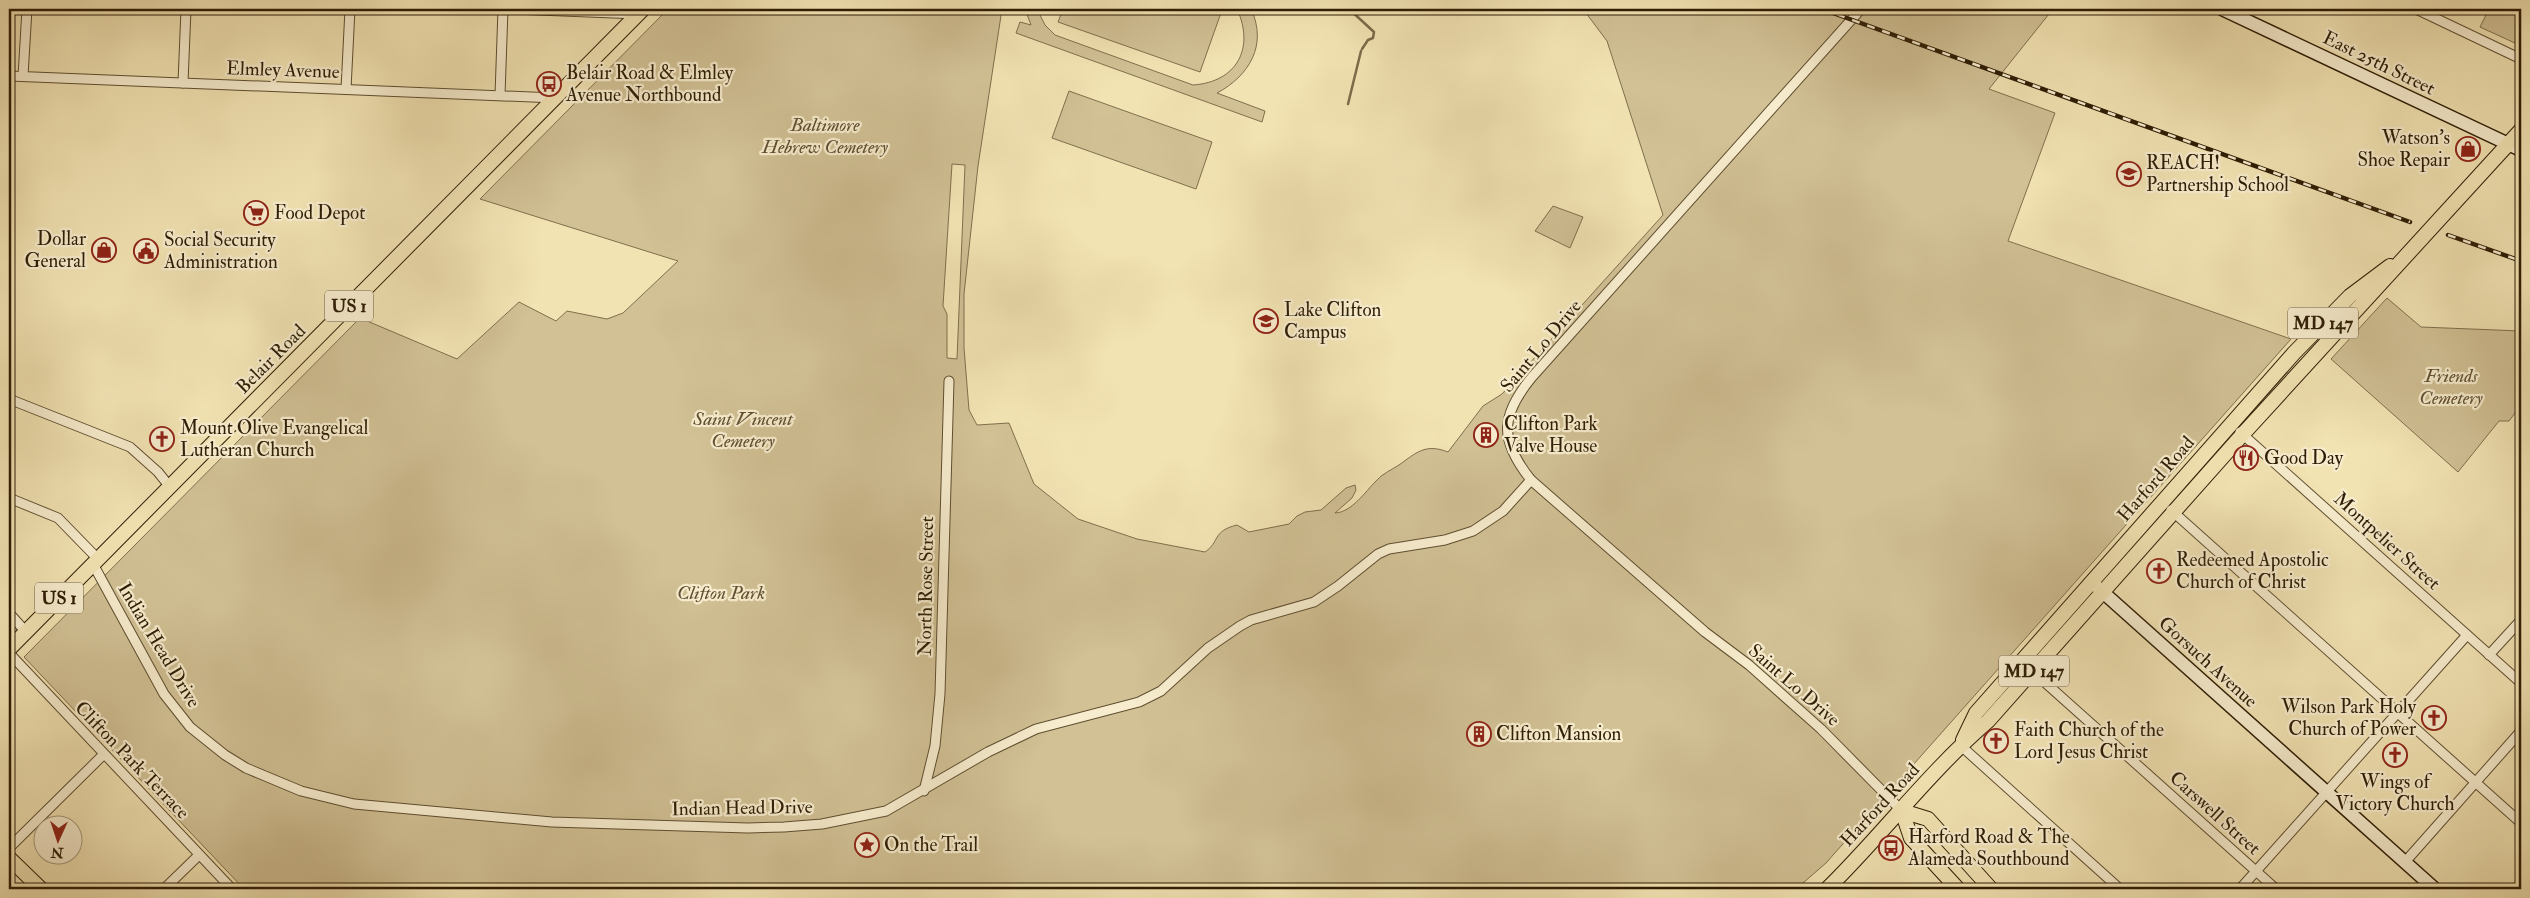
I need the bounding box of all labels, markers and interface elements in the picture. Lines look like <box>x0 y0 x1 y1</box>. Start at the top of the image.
street label: East 25th Street <box>2319 25 2439 101</box>
street label: Elmley Avenue <box>226 56 340 84</box>
place label: Belair Road & Elmley Avenue Northbound <box>565 61 734 107</box>
bus stop icon: Belair Road & Elmley Avenue Northbound <box>536 71 562 97</box>
park label: Baltimore Hebrew Cemetery <box>761 113 888 159</box>
place label: Watson's Shoe Repair <box>2357 126 2450 173</box>
shop icon: Watson's Shoe Repair <box>2455 136 2481 162</box>
place label: REACH! Partnership School <box>2146 151 2289 198</box>
school or university icon: REACH! Partnership School <box>2116 161 2142 187</box>
supermarket icon: Food Depot <box>243 200 269 226</box>
place label: Food Depot <box>274 201 365 226</box>
place label: Dollar General <box>25 227 86 273</box>
place label: Social Security Administration <box>163 228 278 274</box>
shop icon: Dollar General <box>91 237 117 263</box>
public building icon: Social Security Administration <box>133 238 159 264</box>
road number: US 1 <box>325 290 373 322</box>
street label: Saint Lo Drive <box>1495 295 1587 397</box>
place label: Lake Clifton Campus <box>1284 298 1382 345</box>
road number: MD 147 <box>2288 307 2358 338</box>
school or university icon: Lake Clifton Campus <box>1253 308 1279 334</box>
street label: Belair Road <box>231 319 311 399</box>
park label: Friends Cemetery <box>2419 364 2483 410</box>
park label: Saint Vincent Cemetery <box>692 407 794 453</box>
place label: Clifton Park Valve House <box>1504 412 1598 458</box>
place label: Mount Olive Evangelical Lutheran Church <box>180 416 369 462</box>
building icon: Clifton Park Valve House <box>1473 422 1499 448</box>
church icon: Mount Olive Evangelical Lutheran Church <box>149 426 175 452</box>
street label: Harford Road <box>2112 431 2200 527</box>
restaurant icon: Good Day <box>2233 445 2259 471</box>
place label: Good Day <box>2264 446 2344 470</box>
street label: Montpelier Street <box>2328 487 2445 596</box>
street label: North Rose Street <box>913 516 939 656</box>
place label: Redeemed Apostolic Church of Christ <box>2176 548 2329 594</box>
church icon: Redeemed Apostolic Church of Christ <box>2146 558 2172 584</box>
street label: Indian Head Drive <box>112 578 206 712</box>
park label: Clifton Park <box>677 581 765 605</box>
road number: US 1 <box>35 582 83 614</box>
street label: Gorsuch Avenue <box>2153 611 2263 713</box>
street label: Saint Lo Drive <box>1743 639 1845 731</box>
road number: MD 147 <box>1999 656 2069 686</box>
place label: Wilson Park Holy Church of Power <box>2280 695 2417 741</box>
street label: Clifton Park Terrace <box>70 696 194 824</box>
church icon: Wilson Park Holy Church of Power <box>2421 705 2447 731</box>
place label: Faith Church of the Lord Jesus Christ <box>2014 718 2164 764</box>
building icon: Clifton Mansion <box>1466 721 1492 747</box>
place label: Clifton Mansion <box>1496 722 1622 746</box>
church icon: Faith Church of the Lord Jesus Christ <box>1983 728 2009 754</box>
church icon: Wings of Victory Church <box>2382 742 2408 768</box>
street label: Harford Road <box>1835 758 1925 852</box>
street label: Carswell Street <box>2165 766 2265 860</box>
place label: Wings of Victory Church <box>2336 770 2454 816</box>
street label: Indian Head Drive <box>671 795 813 821</box>
north arrow <box>32 816 82 866</box>
place label: Harford Road & The Alameda Southbound <box>1907 825 2070 871</box>
place icon: On the Trail <box>854 832 880 858</box>
place label: On the Trail <box>884 833 978 857</box>
bus stop icon: Harford Road & The Alameda Southbound <box>1878 835 1904 861</box>
text: N <box>50 844 65 861</box>

